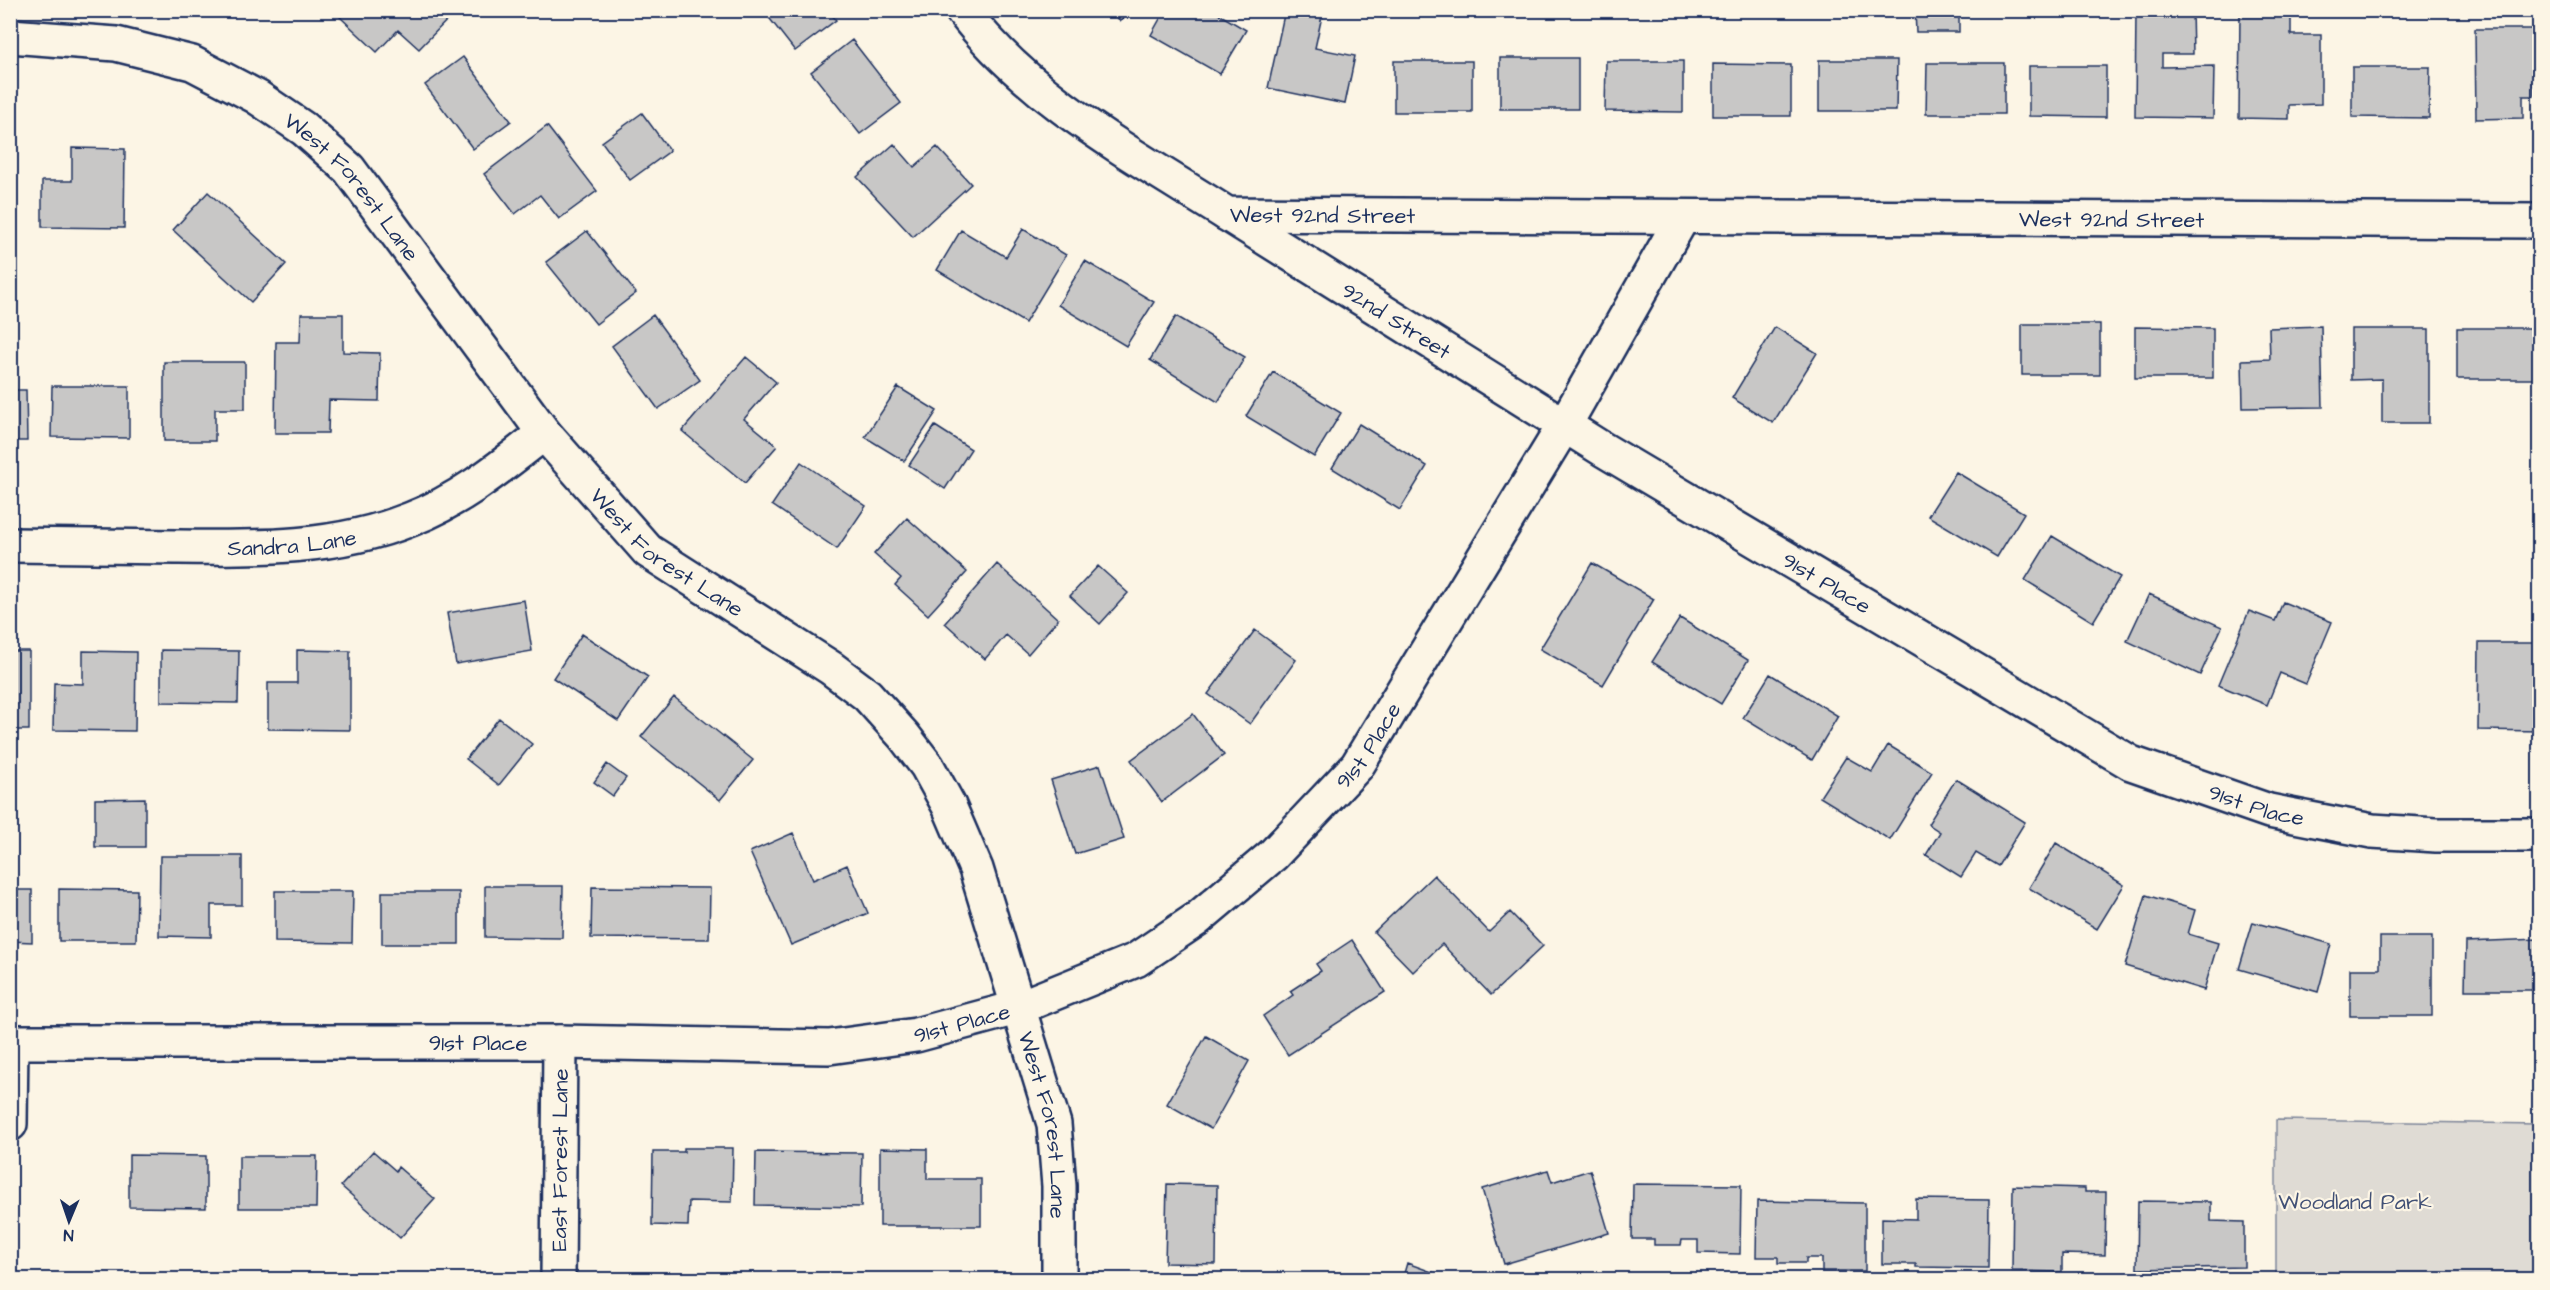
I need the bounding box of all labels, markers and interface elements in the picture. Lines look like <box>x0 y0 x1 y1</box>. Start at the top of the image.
street label: West Forest Lane <box>278 106 426 268</box>
street label: West 92nd Street <box>1230 200 1415 232</box>
street label: West 92nd Street <box>2019 204 2204 236</box>
street label: 92nd Street <box>1335 275 1457 368</box>
street label: West Forest Lane <box>582 482 749 625</box>
street label: Sandra Lane <box>227 522 359 564</box>
street label: 91st Place <box>1776 545 1877 622</box>
street label: 91st Place <box>1329 697 1409 797</box>
street label: 91st Place <box>2204 777 2307 834</box>
street label: 91st Place <box>910 996 1014 1052</box>
street label: 91st Place <box>429 1028 527 1059</box>
street label: West Forest Lane <box>1010 1028 1073 1219</box>
street label: East Forest Lane <box>544 1068 577 1252</box>
park label: Woodland Park <box>2278 1187 2432 1218</box>
north arrow <box>39 1191 99 1251</box>
text: N <box>63 1224 74 1246</box>

